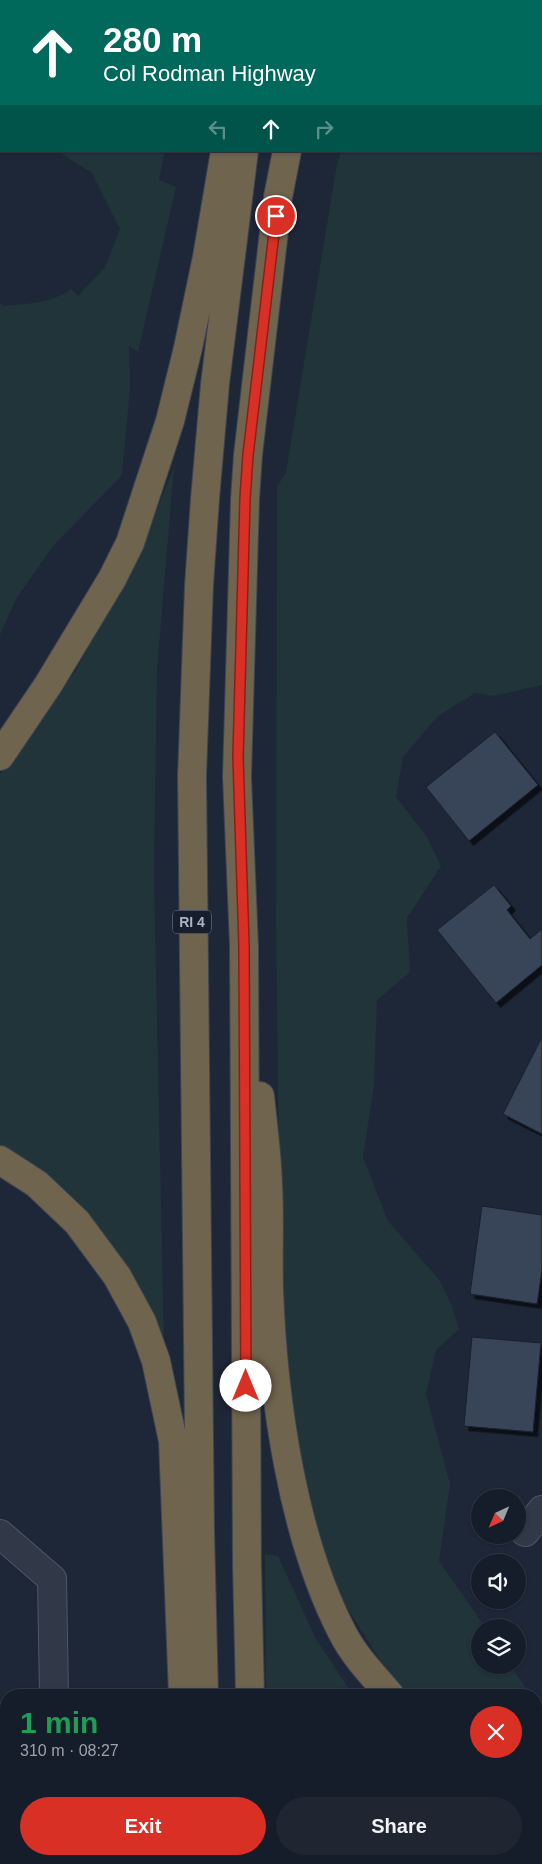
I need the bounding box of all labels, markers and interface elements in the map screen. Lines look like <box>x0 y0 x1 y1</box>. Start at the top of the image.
icon: ahead <box>20 20 85 85</box>
text: 280 m <box>103 20 202 59</box>
text: Col Rodman Highway <box>103 61 316 86</box>
icon: left <box>204 115 232 143</box>
icon: ahead <box>257 115 285 143</box>
icon: right <box>310 115 338 143</box>
pin <box>255 195 297 237</box>
icon: arrive <box>262 202 290 230</box>
road number: RI 4 <box>173 910 211 934</box>
position arrow <box>219 1359 271 1411</box>
north arrow <box>471 1489 526 1544</box>
map controls <box>471 1489 526 1674</box>
button: sound <box>471 1554 526 1609</box>
button: layers <box>471 1619 526 1674</box>
text: 1 min <box>20 1706 98 1739</box>
button: close <box>470 1706 522 1758</box>
text: 310 m · 08:27 <box>20 1742 119 1759</box>
button: Exit <box>20 1797 266 1855</box>
button: Share <box>276 1797 522 1855</box>

